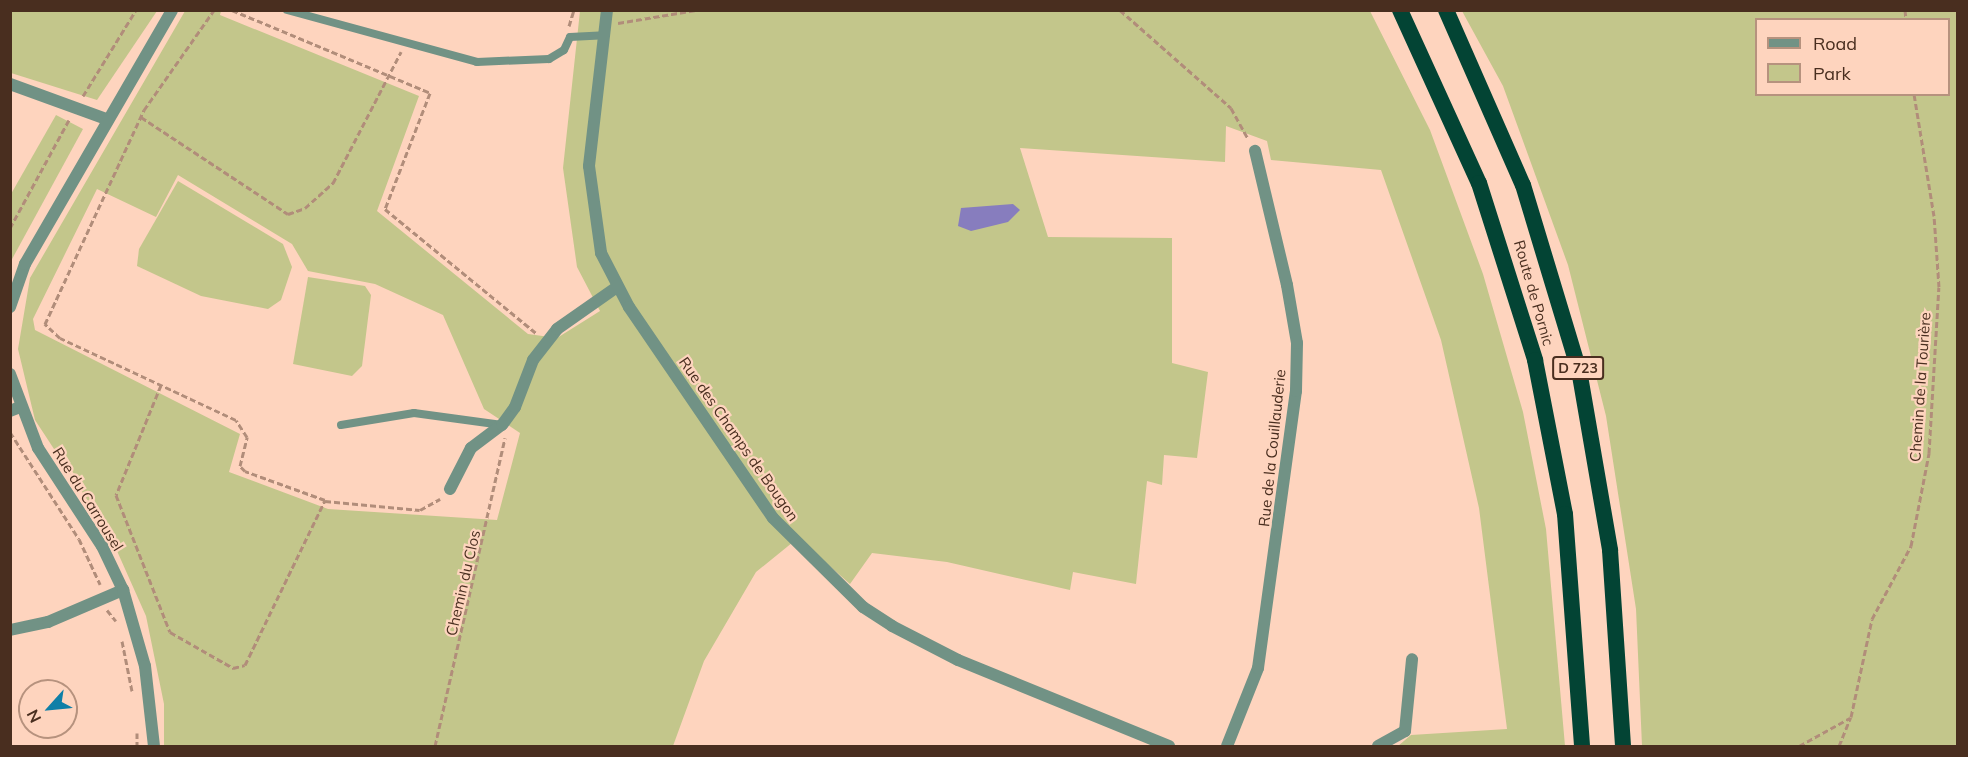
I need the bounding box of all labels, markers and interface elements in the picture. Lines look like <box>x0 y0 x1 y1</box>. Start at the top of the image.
legend <box>1755 18 1950 96</box>
text: Road <box>1813 32 1857 55</box>
text: Park <box>1813 62 1851 85</box>
street label: Route de Pornic <box>1510 238 1558 348</box>
street label: Chemin de la Tourière <box>1906 312 1934 462</box>
street label: Rue des Champs de Bougon <box>675 354 803 524</box>
road number: D 723 <box>1551 357 1605 379</box>
street label: Rue de la Couillauderie <box>1255 368 1289 528</box>
street label: Rue du Carrousel <box>49 444 127 554</box>
street label: Chemin du Clos <box>442 528 484 638</box>
north arrow <box>18 679 78 739</box>
text: N <box>22 706 45 726</box>

